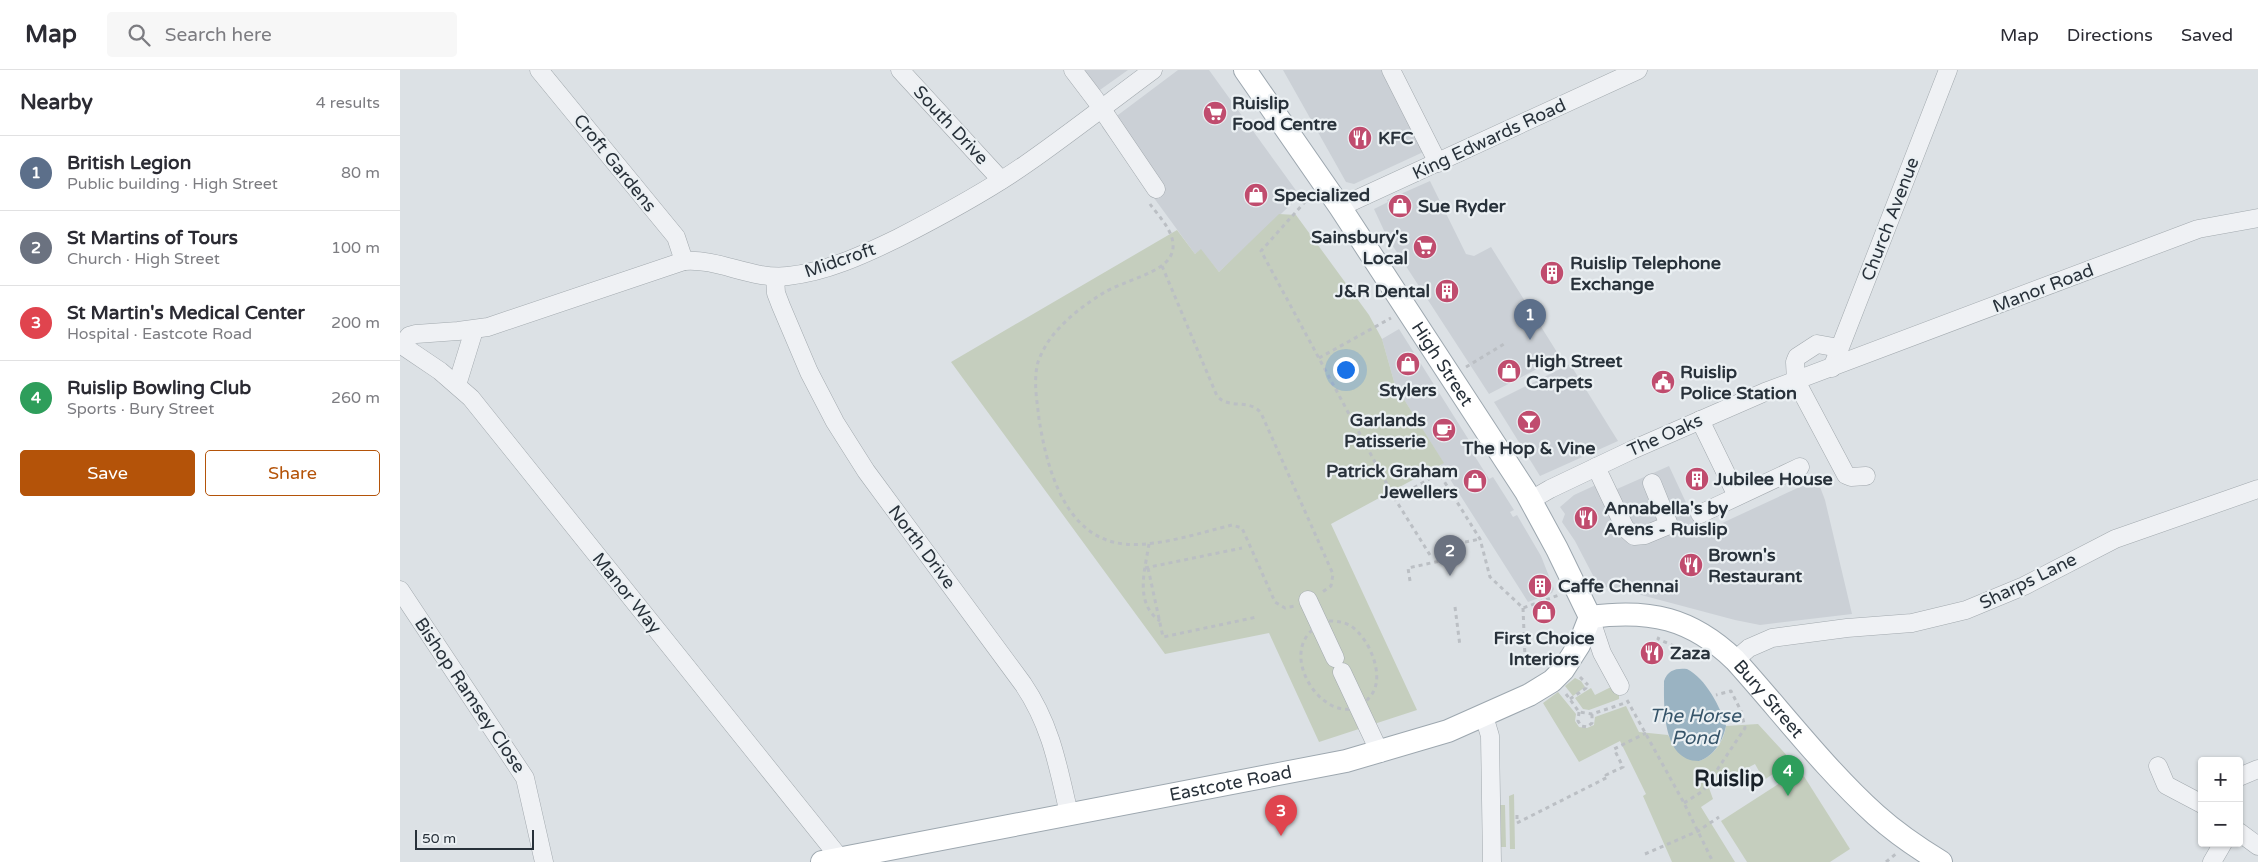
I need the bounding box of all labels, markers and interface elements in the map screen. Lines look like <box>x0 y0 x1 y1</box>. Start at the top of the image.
search box <box>107 12 457 57</box>
text: Map <box>25 20 77 49</box>
icon: search <box>125 21 153 49</box>
text: Search here <box>165 24 272 46</box>
text: Map <box>2000 24 2039 46</box>
text: Directions <box>2067 24 2153 46</box>
text: Saved <box>2181 24 2233 46</box>
street label: South Drive <box>909 81 993 169</box>
text: Nearby <box>20 90 93 115</box>
place label: Ruislip Food Centre <box>1232 92 1337 135</box>
text: 4 results <box>316 93 380 113</box>
street label: King Edwards Road <box>1409 94 1569 184</box>
supermarket icon: Ruislip Food Centre <box>1202 100 1228 126</box>
street label: Croft Gardens <box>569 110 661 216</box>
restaurant icon: KFC <box>1347 125 1373 151</box>
place label: KFC <box>1378 127 1414 149</box>
text: British Legion <box>67 152 191 174</box>
street label: Church Avenue <box>1856 154 1924 284</box>
text: 1 <box>31 163 41 183</box>
text: 80 m <box>341 163 380 183</box>
text: Public building · High Street <box>67 174 278 194</box>
shop icon: Specialized <box>1243 182 1269 208</box>
place label: Specialized <box>1274 184 1370 206</box>
shop icon: Sue Ryder <box>1387 193 1413 219</box>
place label: Sue Ryder <box>1418 195 1507 217</box>
place label: Sainsbury's Local <box>1311 226 1408 269</box>
text: St Martins of Tours <box>67 227 238 249</box>
supermarket icon: Sainsbury's Local <box>1412 234 1438 260</box>
text: 2 <box>31 238 41 258</box>
text: 100 m <box>331 238 380 258</box>
street label: Midcroft <box>802 238 879 282</box>
text: Church · High Street <box>67 249 220 269</box>
place label: Ruislip Telephone Exchange <box>1570 252 1721 295</box>
street label: Manor Road <box>1989 259 2097 317</box>
building icon: Ruislip Telephone Exchange <box>1539 260 1565 286</box>
building icon: J&R Dental <box>1434 278 1460 304</box>
place label: J&R Dental <box>1334 280 1430 302</box>
pin: 1 <box>1514 299 1546 340</box>
text: St Martin's Medical Center <box>67 302 305 324</box>
text: 3 <box>31 313 41 333</box>
text: 200 m <box>331 313 380 333</box>
street label: High Street <box>1407 317 1478 410</box>
text: Hospital · Eastcote Road <box>67 324 252 344</box>
place label: High Street Carpets <box>1526 350 1622 393</box>
shop icon: Stylers <box>1395 351 1421 377</box>
your location <box>1333 357 1359 383</box>
shop icon: High Street Carpets <box>1496 358 1522 384</box>
place label: Ruislip Police Station <box>1680 361 1797 404</box>
public building icon: Ruislip Police Station <box>1650 369 1676 395</box>
text: Ruislip Bowling Club <box>67 377 251 399</box>
place label: Stylers <box>1379 379 1437 401</box>
text: 4 <box>31 388 41 408</box>
text: 260 m <box>331 388 380 408</box>
text: Sports · Bury Street <box>67 399 214 419</box>
place label: Garlands Patisserie <box>1344 409 1426 452</box>
bar icon: The Hop & Vine <box>1516 409 1542 435</box>
street label: The Oaks <box>1624 409 1706 461</box>
cafe icon: Garlands Patisserie <box>1431 417 1457 443</box>
place label: The Hop & Vine <box>1462 437 1595 459</box>
button: Save <box>20 450 195 496</box>
button: Share <box>205 450 380 496</box>
place label: Patrick Graham Jewellers <box>1326 460 1458 503</box>
building icon: Jubilee House <box>1684 466 1710 492</box>
shop icon: Patrick Graham Jewellers <box>1462 468 1488 494</box>
place label: Jubilee House <box>1713 468 1833 490</box>
place label: Annabella's by Arens - Ruislip <box>1604 497 1729 540</box>
street label: North Drive <box>883 501 961 593</box>
restaurant icon: Annabella's by Arens - Ruislip <box>1573 505 1599 531</box>
pin: 2 <box>1434 535 1466 576</box>
place label: Brown's Restaurant <box>1708 544 1802 587</box>
street label: Manor Way <box>588 548 667 638</box>
street label: Sharps Lane <box>1976 548 2080 614</box>
restaurant icon: Brown's Restaurant <box>1678 552 1704 578</box>
building icon: Caffe Chennai <box>1527 573 1553 599</box>
place label: Caffe Chennai <box>1558 575 1679 597</box>
shop icon: First Choice Interiors <box>1531 599 1557 625</box>
street label: Bishop Ramsey Close <box>410 613 530 777</box>
place label: First Choice Interiors <box>1494 627 1594 670</box>
restaurant icon: Zaza <box>1639 640 1665 666</box>
place label: Zaza <box>1670 642 1711 664</box>
street label: Bury Street <box>1729 655 1808 743</box>
water label: The Horse Pond <box>1649 705 1742 749</box>
pin: 4 <box>1772 755 1804 796</box>
map controls <box>2198 757 2243 847</box>
button: + <box>2198 757 2243 802</box>
street label: Eastcote Road <box>1167 761 1294 806</box>
district label: Ruislip <box>1694 766 1764 792</box>
pin: 3 <box>1265 795 1297 836</box>
button: − <box>2198 802 2243 847</box>
scale bar <box>415 827 534 850</box>
text: 50 m <box>422 830 456 847</box>

